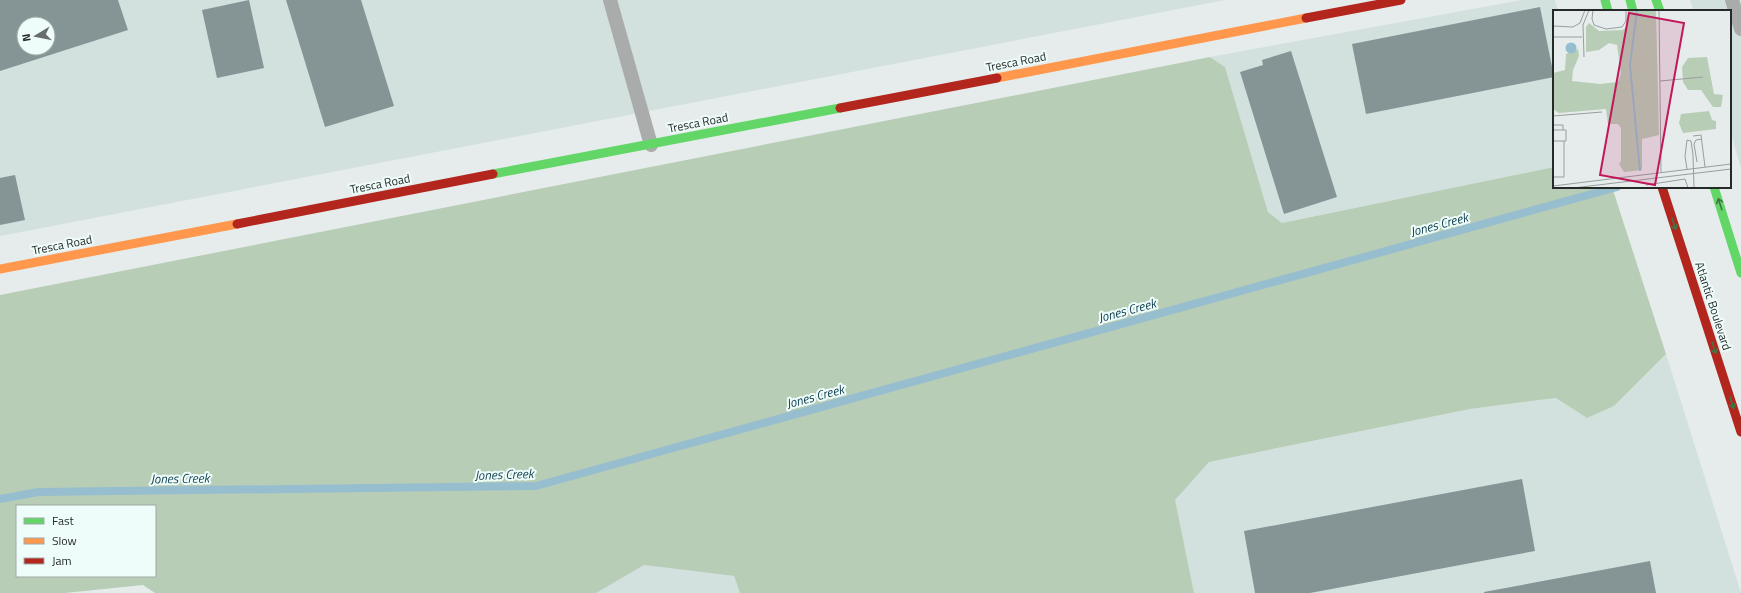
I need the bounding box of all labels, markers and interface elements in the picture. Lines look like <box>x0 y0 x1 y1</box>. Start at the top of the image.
inset map <box>1553 10 1731 188</box>
north arrow <box>16 16 56 56</box>
text: N <box>18 33 35 43</box>
street label: Tresca Road <box>984 46 1048 77</box>
street label: Tresca Road <box>666 107 730 138</box>
street label: Tresca Road <box>348 168 412 199</box>
one-way arrow <box>1716 198 1723 211</box>
water label: Jones Creek <box>1408 206 1472 241</box>
one-way arrow <box>1671 217 1678 230</box>
street label: Tresca Road <box>30 229 94 260</box>
street label: Atlantic Boulevard <box>1690 259 1737 353</box>
water label: Jones Creek <box>1096 292 1160 327</box>
one-way arrow <box>1711 341 1718 354</box>
water label: Jones Creek <box>784 378 848 413</box>
one-way arrow <box>1728 397 1736 409</box>
water label: Jones Creek <box>474 463 536 485</box>
water label: Jones Creek <box>150 467 212 489</box>
legend <box>16 505 156 577</box>
text: Fast <box>52 511 75 530</box>
text: Slow <box>52 531 77 550</box>
text: Jam <box>52 551 72 570</box>

